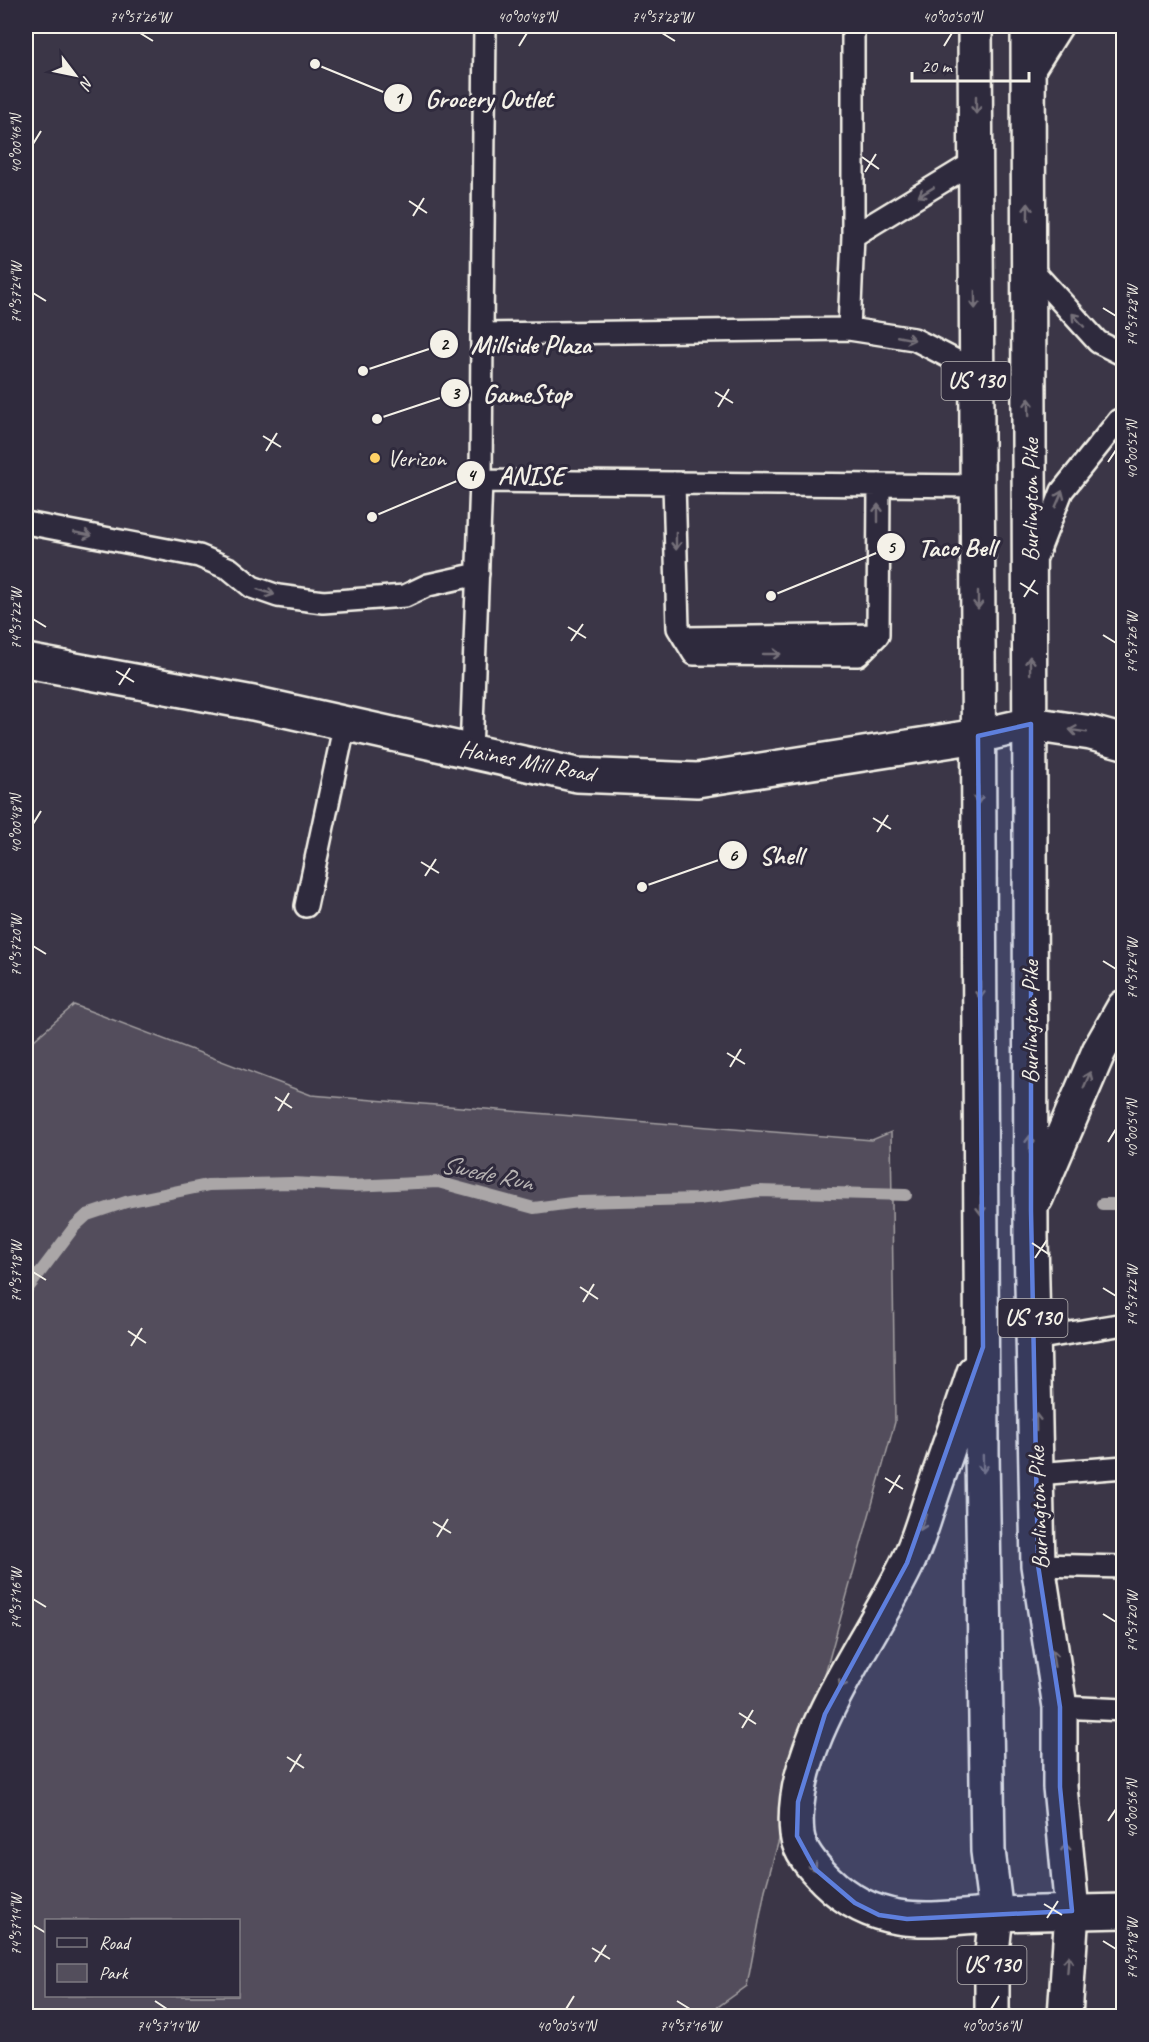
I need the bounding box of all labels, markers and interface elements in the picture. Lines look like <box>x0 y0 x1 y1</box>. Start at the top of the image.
text: 74°57'26"W <box>110 8 174 27</box>
text: 40°00'48"N <box>497 8 560 27</box>
text: 74°57'28"W <box>632 8 696 27</box>
text: 40°00'50"N <box>922 8 985 27</box>
north arrow <box>45 45 105 105</box>
scale bar <box>912 45 1029 83</box>
text: 20 m <box>921 55 954 77</box>
text: N <box>74 73 98 95</box>
callout: Grocery Outlet <box>383 76 565 120</box>
text: Grocery Outlet <box>425 82 555 115</box>
text: 1 <box>394 87 404 109</box>
one-way arrow <box>970 94 982 114</box>
text: 40°00'46"N <box>7 111 26 174</box>
one-way arrow <box>918 186 935 198</box>
one-way arrow <box>1022 203 1034 223</box>
text: 74°57'24"W <box>7 259 26 323</box>
text: 74°57'28"W <box>1123 282 1142 346</box>
one-way arrow <box>969 289 981 309</box>
one-way arrow <box>1071 313 1085 328</box>
callout: Millside Plaza <box>429 322 604 366</box>
text: Millside Plaza <box>471 328 594 361</box>
text: 2 <box>440 333 450 355</box>
one-way arrow <box>896 333 916 344</box>
road number: US 130 <box>942 362 1010 400</box>
callout: GameStop <box>440 371 583 415</box>
text: GameStop <box>483 377 573 410</box>
text: 3 <box>451 382 461 404</box>
one-way arrow <box>1023 398 1035 418</box>
text: 40°00'52"N <box>1123 417 1142 480</box>
street label: Burlington Pike <box>1015 436 1045 562</box>
place label: Verizon <box>387 443 447 473</box>
marker: Verizon <box>368 451 382 465</box>
callout: ANISE <box>456 453 576 497</box>
text: ANISE <box>498 459 568 492</box>
text: 4 <box>467 464 477 486</box>
one-way arrow <box>1054 490 1065 508</box>
one-way arrow <box>872 503 884 523</box>
callout: Taco Bell <box>876 525 1008 569</box>
one-way arrow <box>73 529 92 540</box>
one-way arrow <box>670 531 681 551</box>
text: Taco Bell <box>918 531 1001 564</box>
text: 5 <box>887 536 897 558</box>
text: 74°57'22"W <box>7 585 26 649</box>
one-way arrow <box>256 587 275 598</box>
one-way arrow <box>972 589 984 609</box>
text: 74°57'26"W <box>1123 609 1142 673</box>
one-way arrow <box>761 648 781 660</box>
one-way arrow <box>1024 656 1036 676</box>
one-way arrow <box>1069 725 1088 736</box>
street label: Haines Mill Road <box>457 733 600 789</box>
one-way arrow <box>972 784 984 804</box>
text: 40°00'48"N <box>7 791 26 854</box>
callout: Shell <box>718 833 815 877</box>
text: Shell <box>759 839 808 872</box>
text: 6 <box>729 844 739 866</box>
text: 74°57'20"W <box>7 912 26 976</box>
text: 74°57'24"W <box>1123 935 1142 999</box>
street label: Burlington Pike <box>1015 958 1045 1084</box>
one-way arrow <box>974 979 986 999</box>
one-way arrow <box>1082 1071 1093 1089</box>
text: 40°00'54"N <box>1123 1096 1142 1159</box>
one-way arrow <box>1024 1134 1036 1154</box>
water label: Swede Run <box>438 1147 538 1199</box>
one-way arrow <box>975 1195 987 1215</box>
text: 74°57'18"W <box>7 1238 26 1302</box>
text: 74°57'22"W <box>1123 1262 1142 1326</box>
road number: US 130 <box>998 1299 1068 1337</box>
one-way arrow <box>1030 1413 1041 1433</box>
street label: Burlington Pike <box>1021 1444 1055 1570</box>
one-way arrow <box>977 1453 988 1473</box>
one-way arrow <box>916 1512 927 1531</box>
text: 74°57'16"W <box>7 1565 26 1629</box>
text: 74°57'20"W <box>1123 1588 1142 1652</box>
one-way arrow <box>1047 1649 1058 1669</box>
one-way arrow <box>838 1671 850 1688</box>
text: 40°00'56"N <box>1123 1776 1142 1839</box>
one-way arrow <box>1060 1843 1071 1863</box>
one-way arrow <box>805 1854 817 1870</box>
text: 74°57'14"W <box>7 1891 26 1955</box>
text: 74°57'18"W <box>1123 1915 1142 1979</box>
legend <box>45 1919 240 1997</box>
text: Road <box>99 1932 132 1954</box>
road number: US 130 <box>958 1946 1026 1984</box>
one-way arrow <box>1063 1954 1074 1974</box>
text: Park <box>99 1962 129 1984</box>
text: 74°57'14"W <box>137 2017 201 2036</box>
text: 40°00'54"N <box>536 2017 599 2036</box>
text: 74°57'16"W <box>660 2017 724 2036</box>
text: 40°00'56"N <box>961 2017 1024 2036</box>

